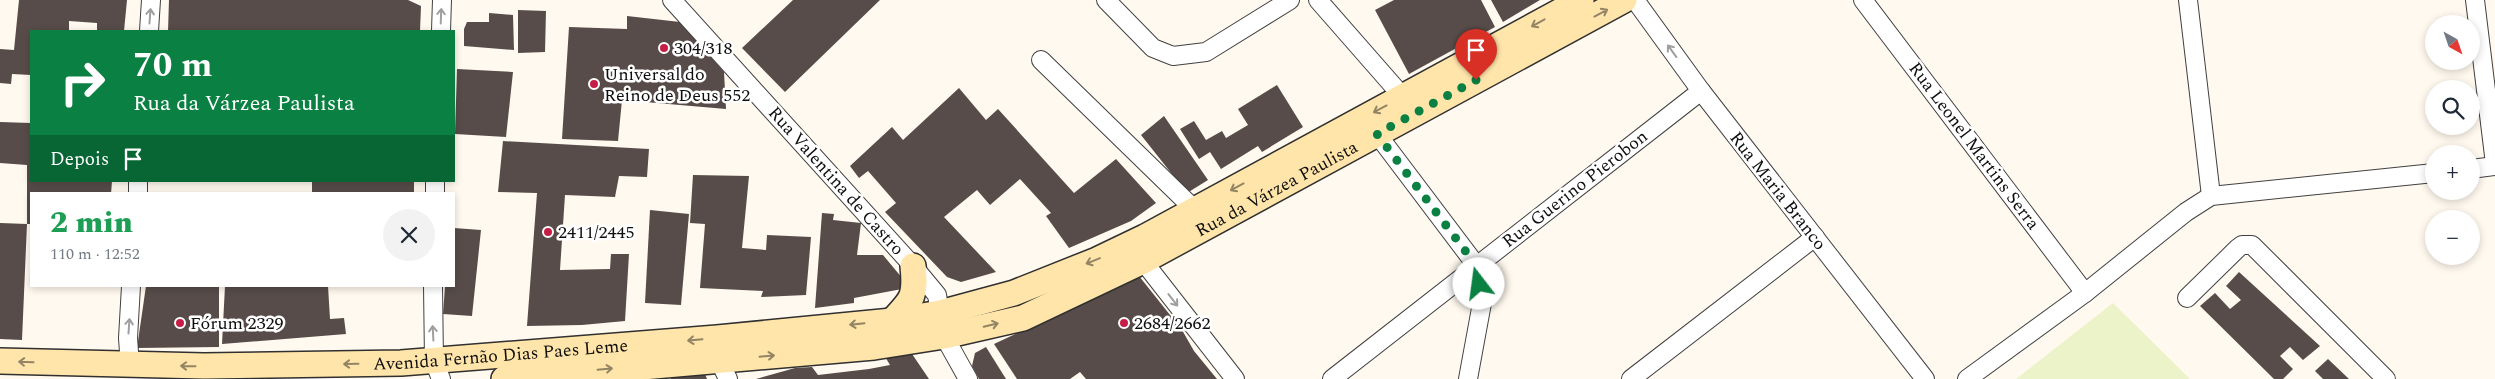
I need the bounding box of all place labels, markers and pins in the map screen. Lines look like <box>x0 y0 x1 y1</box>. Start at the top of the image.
pin <box>1455 29 1497 80</box>
place label: 304/318 <box>674 35 733 62</box>
marker: 304/318 <box>658 42 670 54</box>
place label: Universal do Reino de Deus 552 <box>604 61 750 109</box>
marker: Universal do Reino de Deus 552 <box>588 78 600 90</box>
place label: 2411/2445 <box>558 219 635 246</box>
marker: 2411/2445 <box>542 226 554 238</box>
place label: Fórum 2329 <box>190 310 283 337</box>
place label: 2684/2662 <box>1134 310 1211 337</box>
marker: Fórum 2329 <box>174 317 186 329</box>
marker: 2684/2662 <box>1118 317 1130 329</box>

